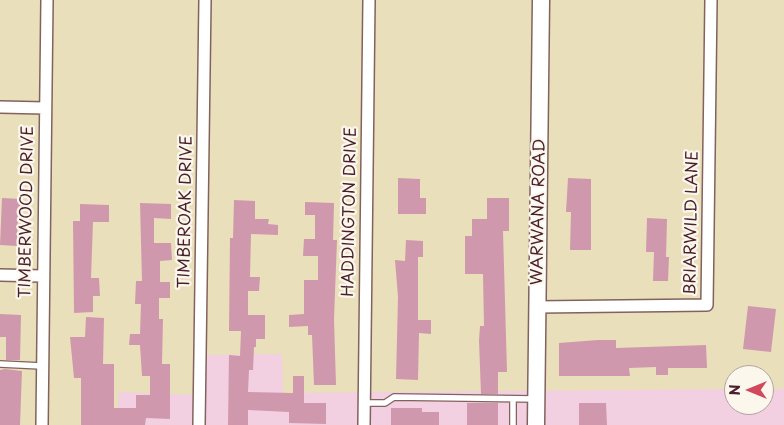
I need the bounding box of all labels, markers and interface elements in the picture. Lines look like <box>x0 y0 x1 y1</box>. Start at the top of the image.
street label: TIMBERWOOD DRIVE <box>16 126 38 298</box>
street label: HADDINGTON DRIVE <box>339 127 361 297</box>
street label: TIMBEROAK DRIVE <box>175 135 197 289</box>
street label: WARWANA ROAD <box>528 139 550 285</box>
street label: BRIARWILD LANE <box>681 150 703 296</box>
north arrow <box>724 365 774 415</box>
text: N <box>724 384 745 396</box>

